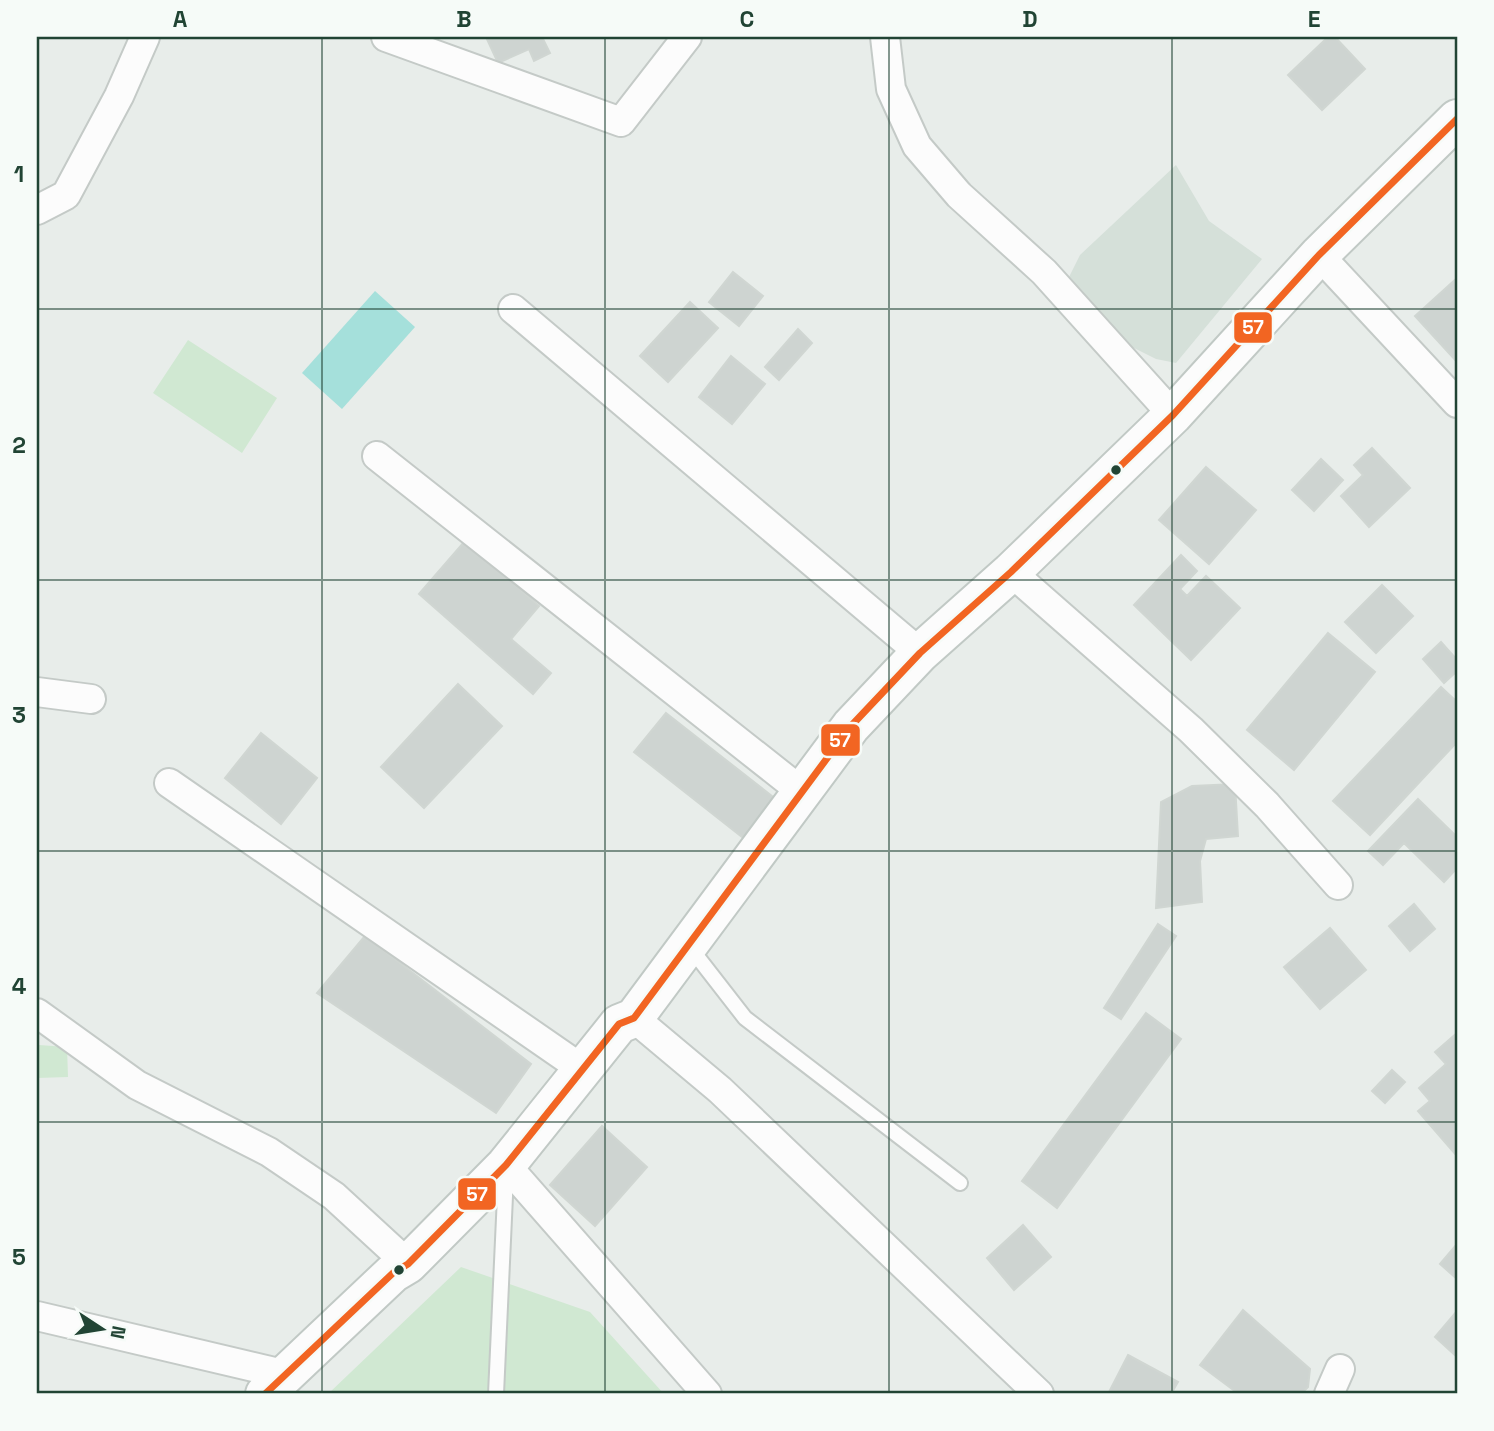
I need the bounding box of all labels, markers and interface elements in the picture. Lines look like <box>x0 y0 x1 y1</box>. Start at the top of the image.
text: A <box>173 4 188 34</box>
text: B <box>456 4 472 34</box>
text: C <box>740 4 754 34</box>
text: D <box>1022 4 1038 34</box>
text: E <box>1308 4 1320 34</box>
text: 1 <box>14 159 24 189</box>
line badge: 57 <box>1233 311 1273 344</box>
text: 57 <box>1242 315 1264 340</box>
text: 2 <box>12 430 26 460</box>
unlabelled marker <box>1109 463 1123 477</box>
text: 3 <box>12 700 26 730</box>
line badge: 57 <box>820 723 861 757</box>
text: 57 <box>829 728 851 753</box>
text: 4 <box>12 971 27 1001</box>
line badge: 57 <box>457 1177 497 1211</box>
text: 57 <box>466 1182 488 1207</box>
text: 5 <box>12 1242 26 1272</box>
unlabelled marker <box>392 1263 406 1277</box>
north arrow <box>66 1294 136 1364</box>
text: N <box>105 1324 132 1341</box>

